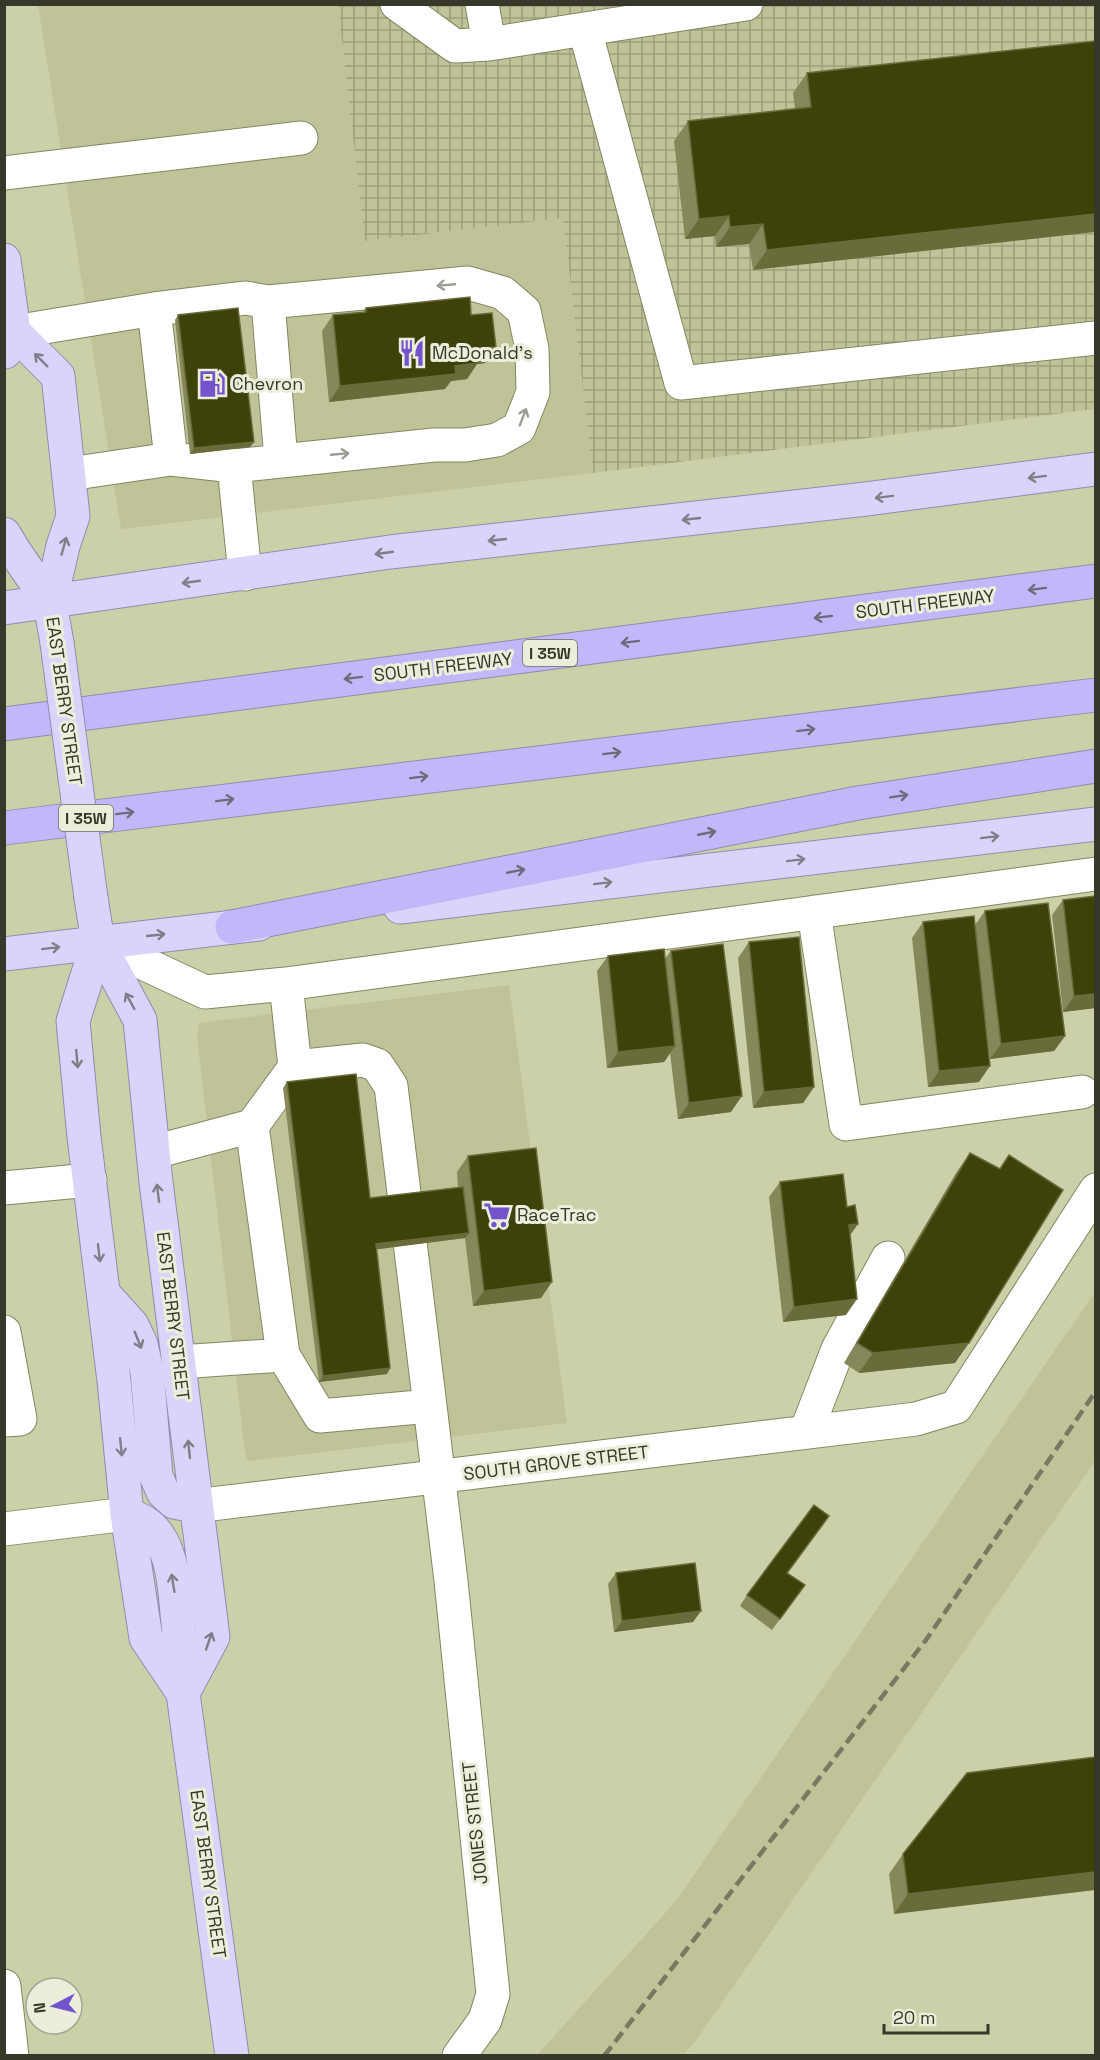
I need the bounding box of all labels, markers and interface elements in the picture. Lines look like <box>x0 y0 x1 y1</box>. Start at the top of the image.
one-way arrow <box>436 280 456 291</box>
restaurant icon: McDonald's <box>397 338 427 368</box>
place label: McDonald's <box>432 341 533 364</box>
one-way arrow <box>34 352 49 367</box>
fuel station icon: Chevron <box>197 369 227 399</box>
place label: Chevron <box>232 372 303 395</box>
one-way arrow <box>518 408 529 427</box>
one-way arrow <box>329 448 349 459</box>
one-way arrow <box>1028 471 1048 482</box>
one-way arrow <box>875 491 895 502</box>
one-way arrow <box>681 514 701 525</box>
one-way arrow <box>487 535 507 546</box>
one-way arrow <box>59 536 70 555</box>
one-way arrow <box>375 548 395 559</box>
one-way arrow <box>182 576 202 587</box>
street label: SOUTH FREEWAY <box>854 584 996 623</box>
one-way arrow <box>1028 584 1048 595</box>
one-way arrow <box>814 612 834 623</box>
street label: EAST BERRY STREET <box>41 615 88 787</box>
one-way arrow <box>621 637 640 648</box>
road number: I 35W <box>523 640 577 666</box>
street label: SOUTH FREEWAY <box>372 647 514 686</box>
one-way arrow <box>344 673 364 684</box>
one-way arrow <box>795 724 815 735</box>
one-way arrow <box>602 748 622 759</box>
one-way arrow <box>408 771 428 782</box>
one-way arrow <box>888 791 908 802</box>
one-way arrow <box>214 794 234 805</box>
road number: I 35W <box>59 805 113 831</box>
one-way arrow <box>115 807 134 818</box>
one-way arrow <box>697 827 716 838</box>
one-way arrow <box>980 831 999 842</box>
one-way arrow <box>786 854 806 865</box>
one-way arrow <box>505 865 525 876</box>
one-way arrow <box>592 877 612 888</box>
one-way arrow <box>146 929 165 940</box>
one-way arrow <box>41 942 61 953</box>
one-way arrow <box>124 993 136 1010</box>
one-way arrow <box>72 1049 83 1069</box>
one-way arrow <box>152 1183 163 1203</box>
supermarket icon: RaceTrac <box>482 1200 512 1230</box>
place label: RaceTrac <box>517 1203 596 1226</box>
street label: EAST BERRY STREET <box>152 1230 195 1402</box>
one-way arrow <box>93 1243 104 1262</box>
one-way arrow <box>133 1331 144 1349</box>
one-way arrow <box>116 1436 127 1456</box>
one-way arrow <box>183 1439 194 1459</box>
street label: SOUTH GROVE STREET <box>462 1440 650 1485</box>
one-way arrow <box>167 1574 178 1593</box>
one-way arrow <box>205 1633 216 1651</box>
street label: JONES STREET <box>457 1760 492 1886</box>
street label: EAST BERRY STREET <box>185 1788 232 1960</box>
north arrow <box>24 1976 84 2036</box>
scale bar <box>884 1997 988 2035</box>
text: N <box>29 2001 51 2014</box>
text: 20 m <box>893 2006 936 2029</box>

